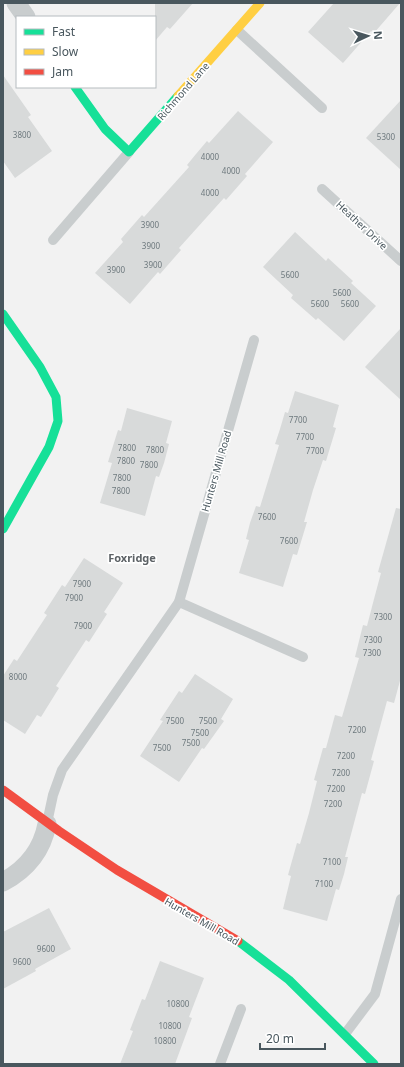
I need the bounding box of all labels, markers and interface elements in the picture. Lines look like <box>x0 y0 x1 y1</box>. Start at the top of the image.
legend <box>16 16 156 88</box>
north arrow <box>348 16 388 56</box>
text: Fast <box>52 23 76 40</box>
text: N <box>371 30 386 40</box>
text: Slow <box>52 43 79 60</box>
street label: Richmond Lane <box>154 59 212 123</box>
text: Jam <box>51 63 73 80</box>
house number: 3800 <box>13 129 32 140</box>
house number: 5300 <box>377 131 396 142</box>
house number: 4000 <box>201 151 220 162</box>
house number: 4000 <box>222 165 241 176</box>
house number: 4000 <box>201 187 220 198</box>
street label: Heather Drive <box>333 198 391 253</box>
house number: 3900 <box>141 219 160 230</box>
house number: 3900 <box>142 240 161 251</box>
house number: 3900 <box>144 259 163 270</box>
house number: 3900 <box>107 264 126 275</box>
house number: 5600 <box>281 269 300 280</box>
house number: 5600 <box>333 287 352 298</box>
house number: 5600 <box>311 298 330 309</box>
house number: 5600 <box>341 298 360 309</box>
house number: 7700 <box>289 414 308 425</box>
street label: Hunters Mill Road <box>198 429 234 513</box>
house number: 7700 <box>296 431 315 442</box>
house number: 7800 <box>118 442 137 453</box>
house number: 7800 <box>146 444 165 455</box>
house number: 7700 <box>306 445 325 456</box>
house number: 7800 <box>117 455 136 466</box>
house number: 7800 <box>140 459 159 470</box>
house number: 7800 <box>113 472 132 483</box>
house number: 7800 <box>112 485 131 496</box>
house number: 7600 <box>258 511 277 522</box>
house number: 7600 <box>280 535 299 546</box>
district label: Foxridge <box>108 550 156 565</box>
house number: 7900 <box>73 578 92 589</box>
house number: 7900 <box>65 592 84 603</box>
house number: 7300 <box>374 611 393 622</box>
house number: 7900 <box>74 620 93 631</box>
house number: 7300 <box>364 634 383 645</box>
house number: 7300 <box>363 647 382 658</box>
house number: 8000 <box>9 671 28 682</box>
house number: 7500 <box>166 715 185 726</box>
house number: 7500 <box>199 715 218 726</box>
house number: 7200 <box>348 724 367 735</box>
house number: 7500 <box>191 727 210 738</box>
house number: 7500 <box>182 737 201 748</box>
house number: 7500 <box>153 742 172 753</box>
house number: 7200 <box>337 750 356 761</box>
house number: 7200 <box>332 767 351 778</box>
house number: 7200 <box>327 783 346 794</box>
house number: 7200 <box>324 798 343 809</box>
house number: 7100 <box>323 856 342 867</box>
house number: 7100 <box>315 878 334 889</box>
street label: Hunters Mill Road <box>162 894 242 948</box>
house number: 9600 <box>37 943 56 954</box>
house number: 9600 <box>13 956 32 967</box>
house number: 10800 <box>167 998 190 1009</box>
house number: 10800 <box>159 1020 182 1031</box>
scale bar <box>260 1025 325 1051</box>
text: 20 m <box>266 1030 294 1047</box>
house number: 10800 <box>154 1035 177 1046</box>

